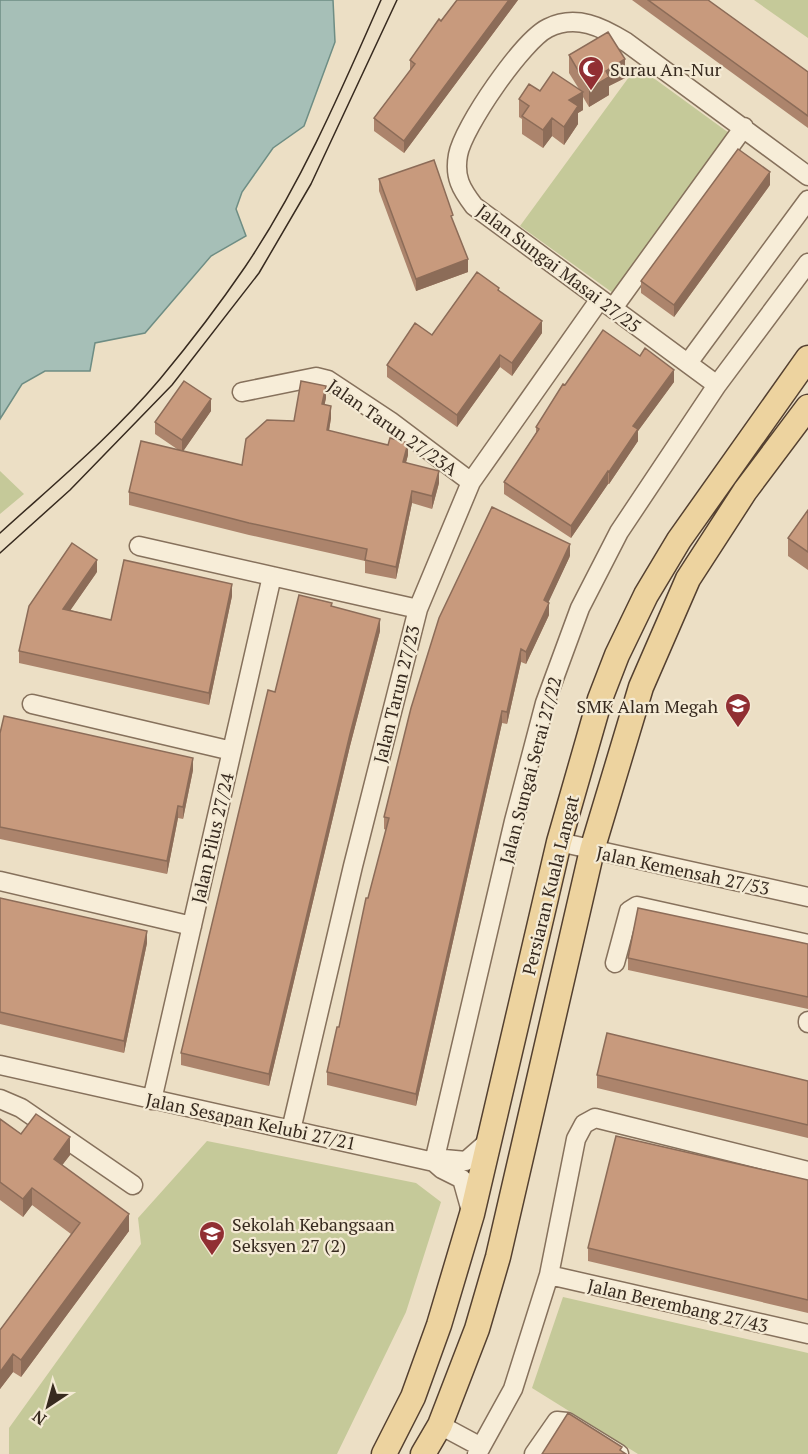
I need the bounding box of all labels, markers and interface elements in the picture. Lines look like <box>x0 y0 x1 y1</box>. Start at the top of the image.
mosque icon: Surau An-Nur <box>576 54 606 92</box>
place label: Surau An-Nur <box>610 57 721 81</box>
street label: Jalan Sungai Masai 27/25 <box>472 198 646 338</box>
street label: Jalan Tarun 27/23A <box>323 373 463 481</box>
street label: Jalan Tarun 27/23 <box>367 623 425 765</box>
street label: Jalan Sungai Serai 27/22 <box>493 674 567 866</box>
school or university icon: SMK Alam Megah <box>723 691 753 729</box>
place label: SMK Alam Megah <box>577 694 718 718</box>
street label: Jalan Pilus 27/24 <box>185 770 239 906</box>
street label: Persiaran Kuala Langat <box>516 792 584 977</box>
street label: Jalan Kemensah 27/53 <box>594 840 772 900</box>
street label: Jalan Sesapan Kelubi 27/21 <box>144 1087 358 1155</box>
place label: Sekolah Kebangsaan Seksyen 27 (2) <box>232 1212 395 1257</box>
school or university icon: Sekolah Kebangsaan Seksyen 27 (2) <box>197 1219 227 1257</box>
street label: Jalan Berembang 27/43 <box>585 1273 771 1337</box>
north arrow <box>18 1376 78 1436</box>
text: N <box>28 1406 51 1431</box>

